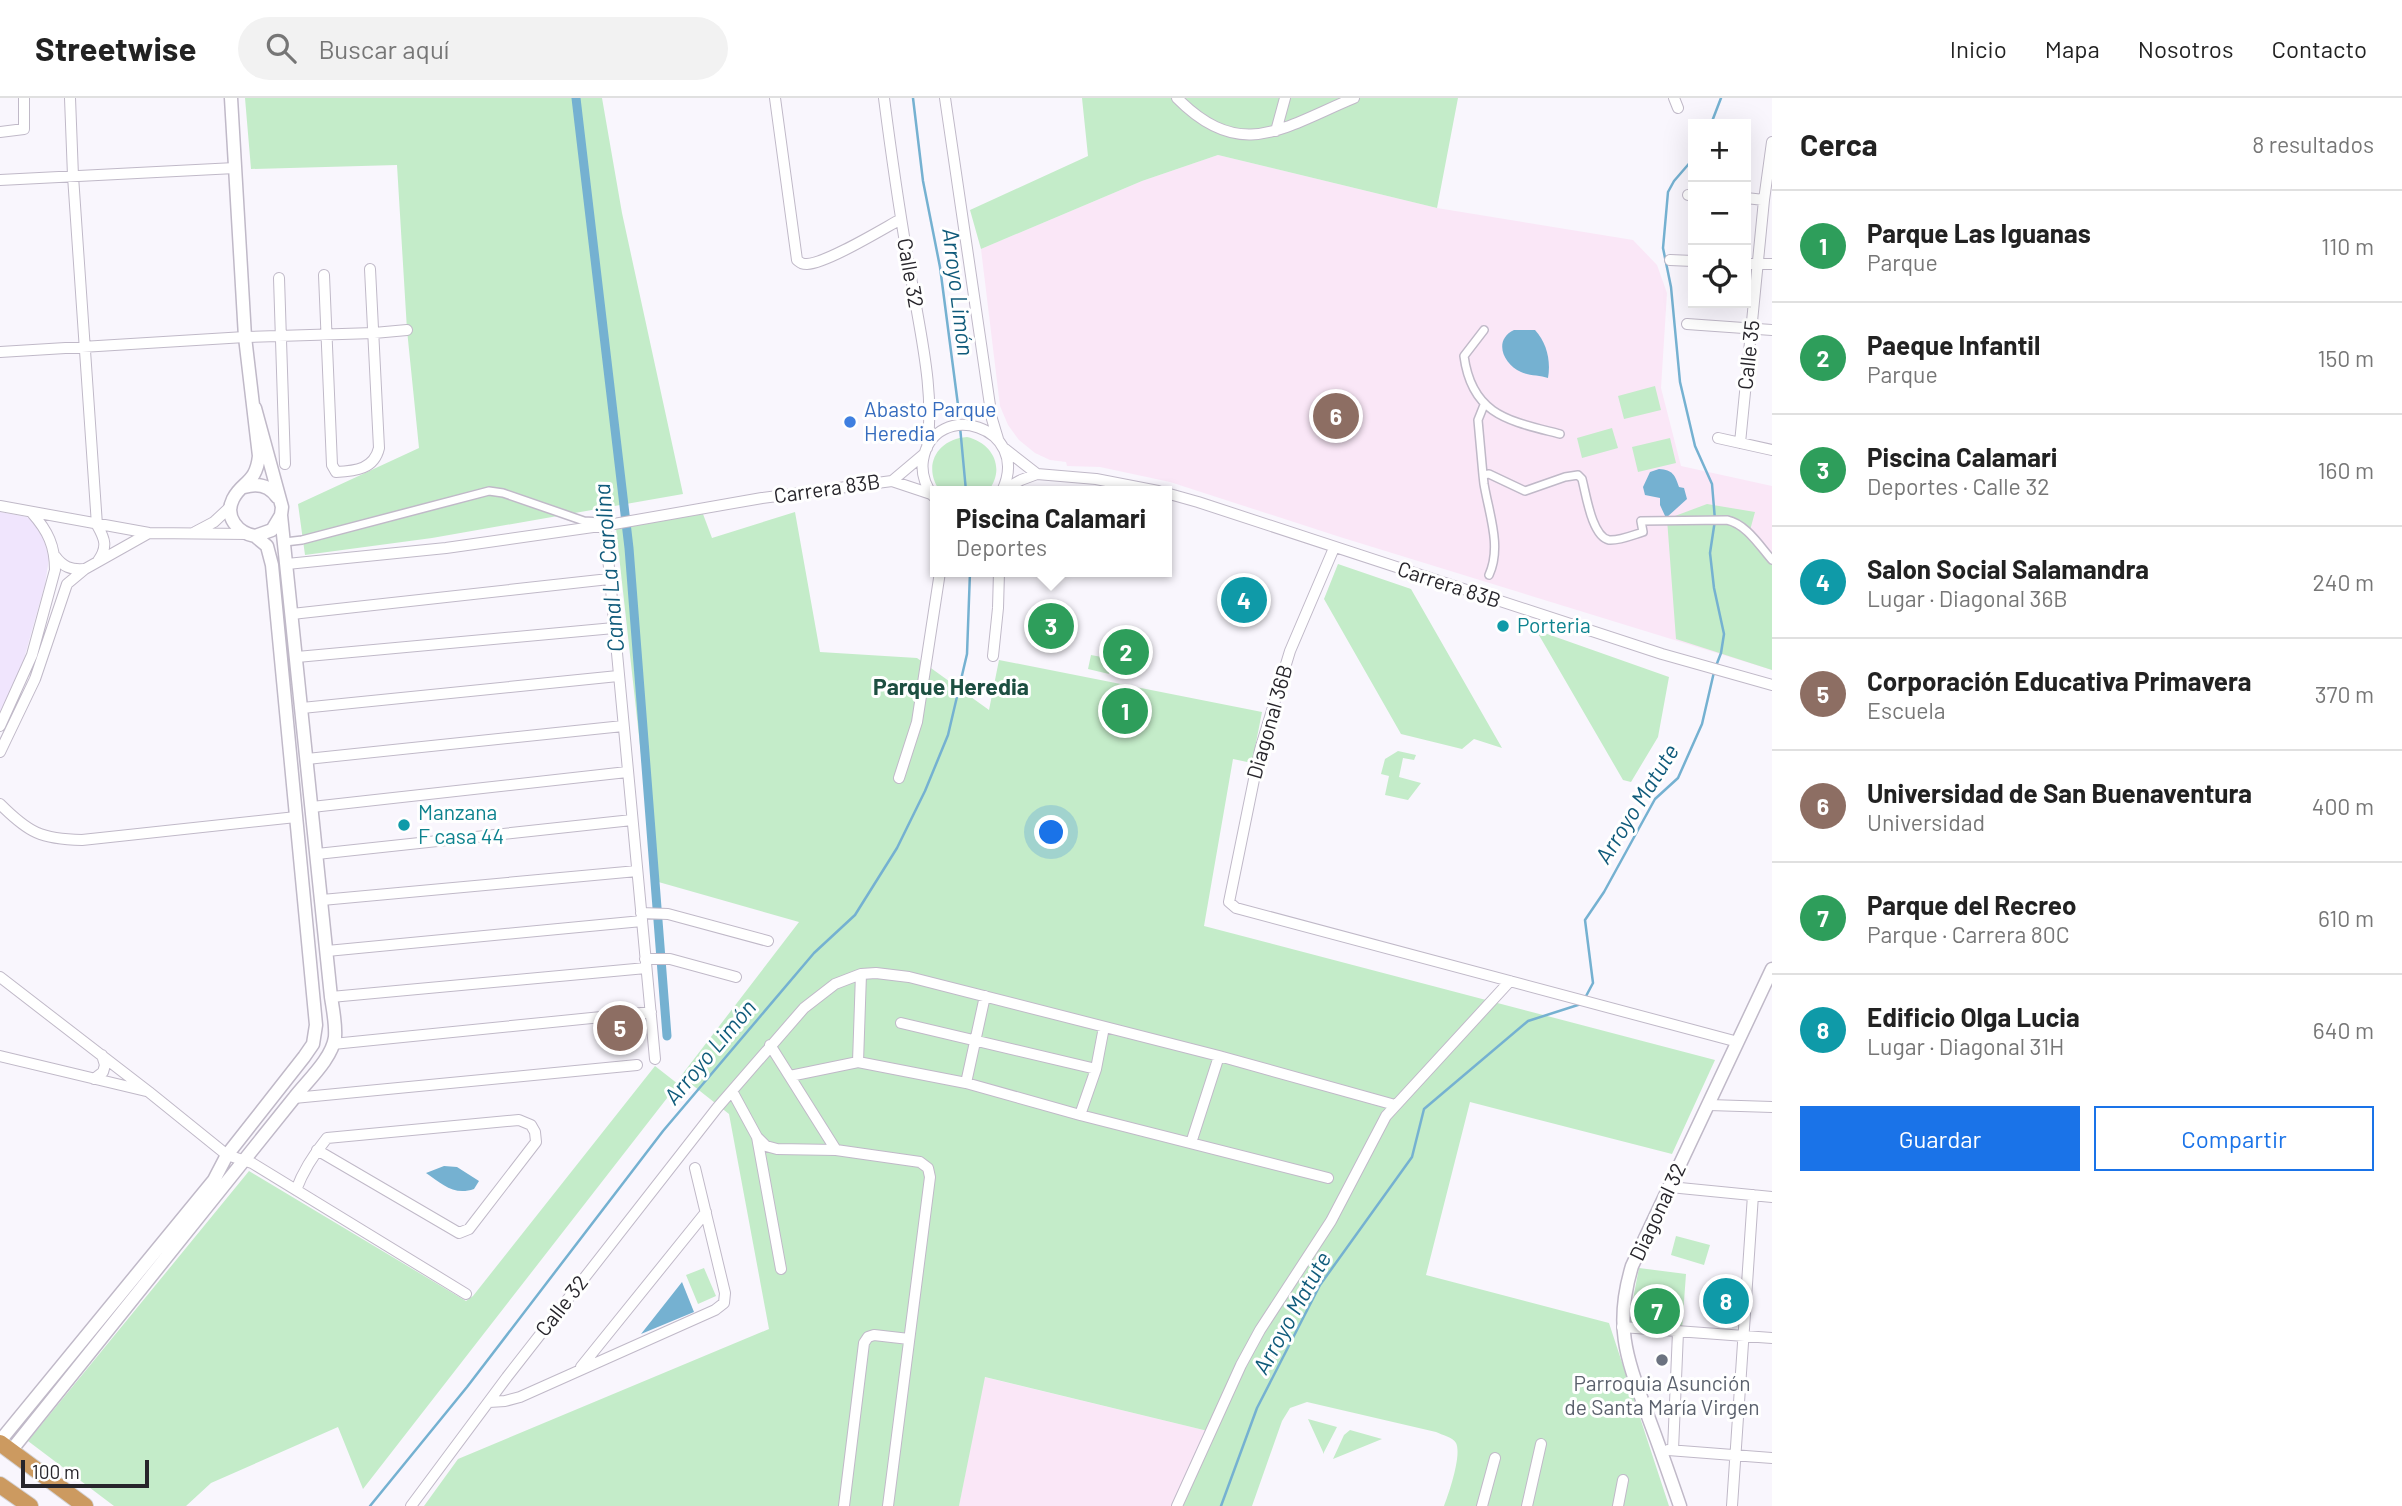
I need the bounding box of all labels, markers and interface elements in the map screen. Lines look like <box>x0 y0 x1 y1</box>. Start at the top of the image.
search box <box>238 17 728 80</box>
text: Streetwise <box>35 28 196 68</box>
icon: search <box>262 29 300 67</box>
text: Buscar aquí <box>318 33 449 64</box>
text: Inicio <box>1950 34 2007 63</box>
text: Mapa <box>2045 34 2100 63</box>
text: Nosotros <box>2138 34 2234 63</box>
text: Contacto <box>2272 34 2367 63</box>
map controls <box>1688 119 1751 308</box>
button: + <box>1688 119 1751 182</box>
text: Cerca <box>1800 126 1878 162</box>
text: 8 resultados <box>2252 130 2374 158</box>
button: − <box>1688 182 1751 245</box>
text: Parque Las Iguanas <box>1867 217 2091 248</box>
water label: Arroyo Limón <box>937 226 981 357</box>
text: 1 <box>1819 232 1827 260</box>
text: 110 m <box>2321 232 2374 260</box>
street label: Calle 32 <box>893 236 930 310</box>
button: locate <box>1688 245 1751 308</box>
text: Parque <box>1867 248 1938 276</box>
street label: Calle 35 <box>1731 319 1764 391</box>
text: Paeque Infantil <box>1867 329 2040 360</box>
text: 2 <box>1817 344 1829 372</box>
text: 150 m <box>2318 344 2374 372</box>
text: Parque <box>1867 360 1938 388</box>
pin: 6 <box>1313 390 1359 442</box>
place label: Abasto Parque Heredia <box>864 396 997 445</box>
marker: Abasto Parque Heredia <box>842 414 858 430</box>
text: Piscina Calamari <box>1867 441 2058 472</box>
text: 3 <box>1817 456 1829 484</box>
text: 160 m <box>2317 456 2374 484</box>
street label: Carrera 83B <box>772 468 882 507</box>
text: Deportes · Calle 32 <box>1867 472 2050 500</box>
water label: Canal La Carolina <box>587 483 629 654</box>
popup <box>930 486 1172 577</box>
text: Piscina Calamari <box>956 502 1146 533</box>
text: Deportes <box>956 533 1047 561</box>
text: Salon Social Salamandra <box>1867 553 2149 584</box>
street label: Carrera 83B <box>1395 555 1504 612</box>
text: 4 <box>1816 568 1830 596</box>
text: 240 m <box>2312 568 2374 596</box>
pin: 4 <box>1221 574 1267 626</box>
text: Lugar · Diagonal 36B <box>1867 584 2068 612</box>
pin: 3 <box>1028 600 1074 652</box>
place label: Porteria <box>1517 612 1591 637</box>
marker: Porteria <box>1495 618 1511 634</box>
pin: 2 <box>1103 626 1149 678</box>
street label: Diagonal 36B <box>1240 662 1297 782</box>
text: Corporación Educativa Primavera <box>1867 665 2252 696</box>
district label: Parque Heredia <box>873 672 1029 700</box>
text: 5 <box>1817 680 1829 708</box>
text: 370 m <box>2315 680 2374 708</box>
pin: 1 <box>1102 685 1148 737</box>
text: Escuela <box>1867 696 1946 724</box>
water label: Arroyo Matute <box>1588 738 1684 868</box>
text: Universidad de San Buenaventura <box>1867 777 2252 808</box>
text: 6 <box>1817 792 1829 820</box>
text: 400 m <box>2312 792 2374 820</box>
place label: Manzana F casa 44 <box>418 799 504 848</box>
text: Universidad <box>1867 808 1985 836</box>
your location <box>1034 815 1068 849</box>
marker: Manzana F casa 44 <box>396 817 412 833</box>
text: Parque del Recreo <box>1867 889 2076 920</box>
text: 7 <box>1817 904 1829 932</box>
text: 610 m <box>2318 904 2374 932</box>
text: Parque · Carrera 80C <box>1867 920 2070 948</box>
water label: Arroyo Limón <box>657 993 761 1110</box>
text: Edificio Olga Lucia <box>1867 1001 2080 1032</box>
pin: 5 <box>597 1002 643 1054</box>
text: 8 <box>1817 1016 1829 1044</box>
text: 640 m <box>2313 1016 2374 1044</box>
text: Lugar · Diagonal 31H <box>1867 1032 2064 1060</box>
button: Guardar <box>1800 1106 2080 1171</box>
button: Compartir <box>2094 1106 2374 1171</box>
street label: Diagonal 32 <box>1623 1159 1690 1264</box>
water label: Arroyo Matute <box>1246 1246 1336 1379</box>
street label: Calle 32 <box>529 1270 592 1341</box>
pin: 8 <box>1703 1275 1749 1327</box>
pin: 7 <box>1634 1285 1680 1337</box>
marker: Parroquia Asunción de Santa María Virgen <box>1654 1352 1670 1368</box>
place label: Parroquia Asunción de Santa María Virgen <box>1564 1370 1760 1419</box>
scale bar <box>21 1457 149 1489</box>
text: 100 m <box>32 1460 80 1483</box>

